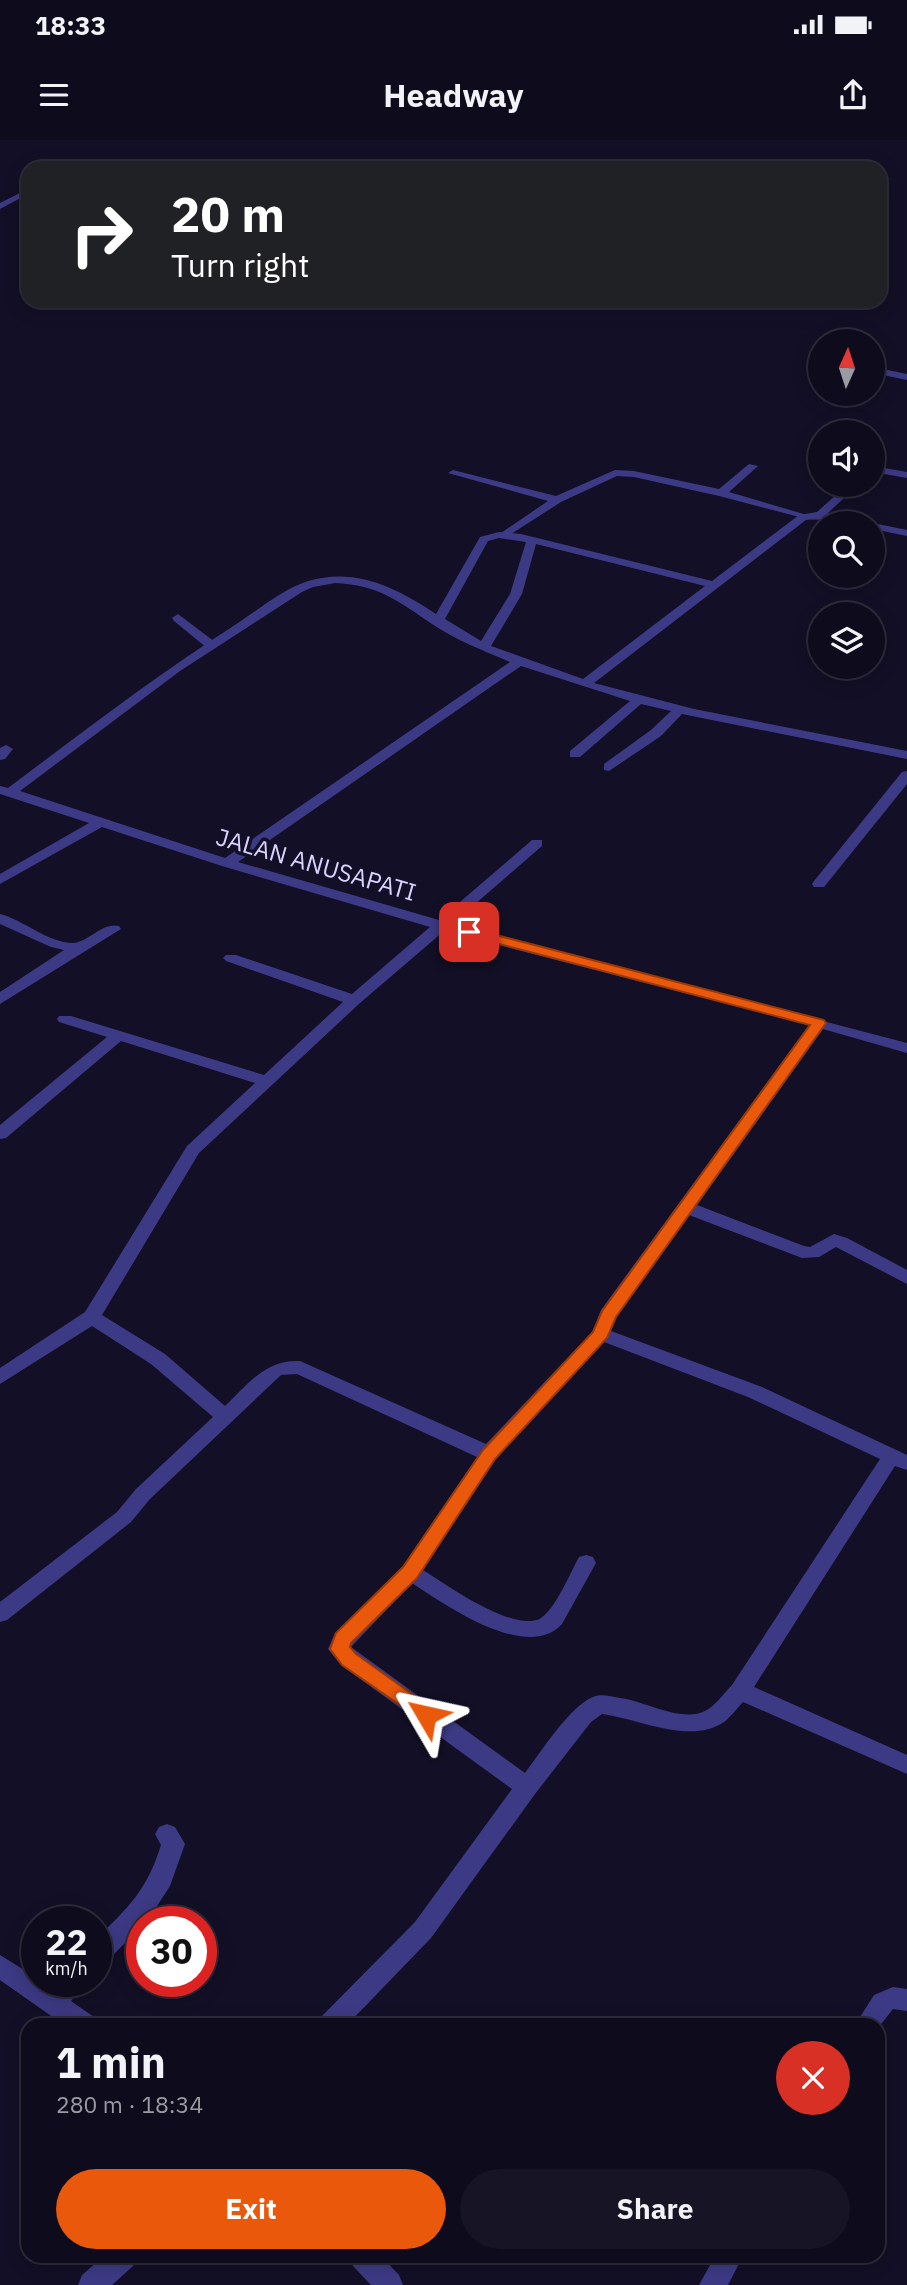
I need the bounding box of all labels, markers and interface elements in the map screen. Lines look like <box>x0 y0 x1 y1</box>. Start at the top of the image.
text: 18:33 <box>35 8 106 42</box>
text: Headway <box>383 74 524 116</box>
icon: menu <box>35 76 73 114</box>
icon: share <box>834 76 872 114</box>
text: 20 m <box>171 182 285 245</box>
icon: right <box>56 189 147 280</box>
text: Turn right <box>171 244 309 286</box>
north arrow <box>808 329 886 406</box>
map controls <box>808 329 885 679</box>
button: sound <box>808 420 885 497</box>
button: search <box>808 511 885 588</box>
button: layers <box>808 602 885 679</box>
street label: JALAN ANUSAPATI <box>213 820 420 908</box>
pin <box>439 902 499 962</box>
icon: arrive <box>450 913 488 951</box>
position arrow <box>389 1678 463 1752</box>
speed limit sign: 30 <box>126 1906 217 1997</box>
text: 22 <box>45 1919 88 1965</box>
text: km/h <box>45 1957 88 1980</box>
text: 1 min <box>56 2035 166 2090</box>
button: close <box>776 2041 850 2115</box>
text: 280 m · 18:34 <box>56 2089 203 2119</box>
button: Exit <box>56 2169 446 2249</box>
button: Share <box>460 2169 850 2249</box>

